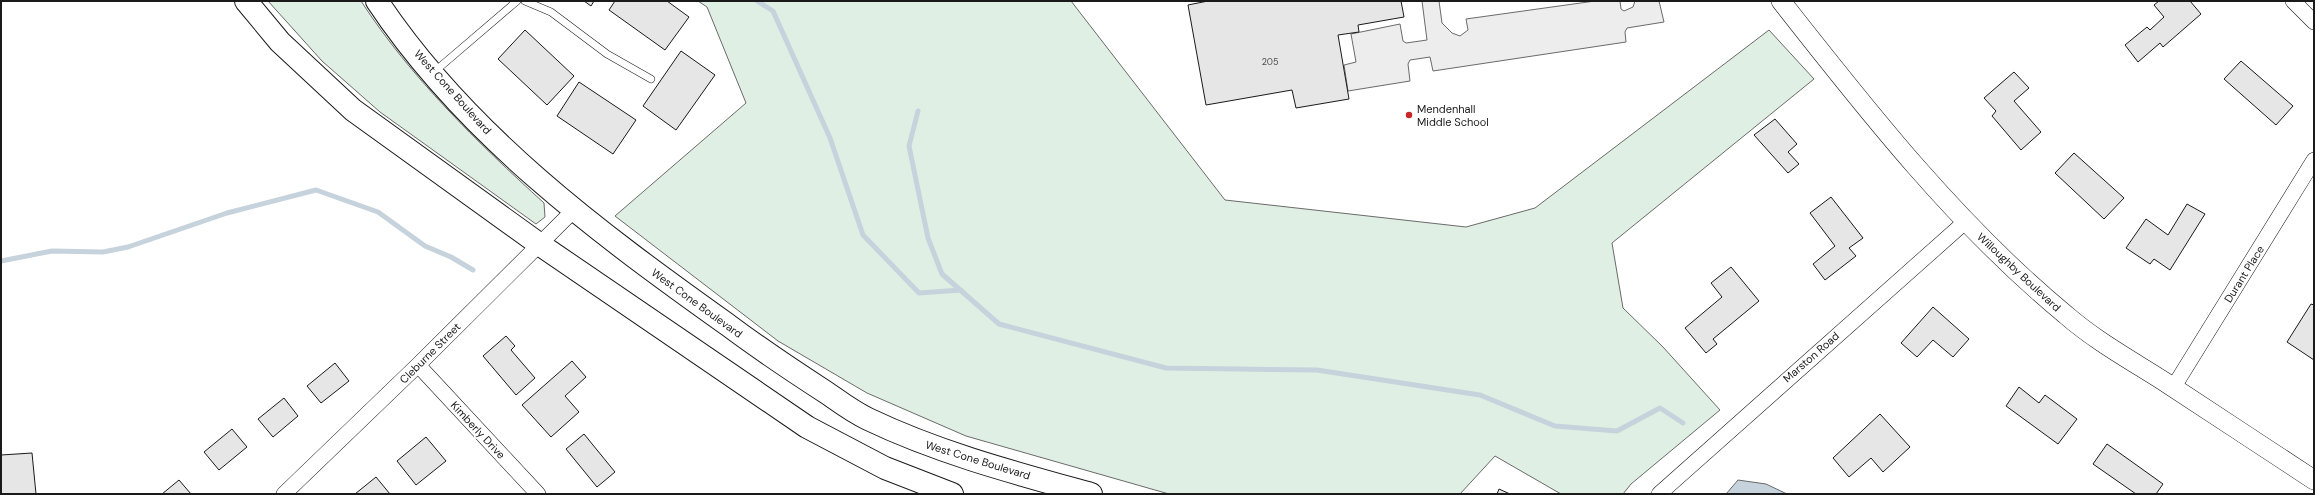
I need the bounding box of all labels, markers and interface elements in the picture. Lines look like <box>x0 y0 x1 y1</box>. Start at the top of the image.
street label: West Cone Boulevard <box>411 47 495 137</box>
house number: 205 <box>1262 56 1278 68</box>
place label: Mendenhall Middle School <box>1417 102 1489 129</box>
marker: Mendenhall Middle School <box>1404 110 1414 120</box>
street label: Willoughby Boulevard <box>1974 230 2064 314</box>
street label: Durant Place <box>2221 243 2267 305</box>
street label: West Cone Boulevard <box>649 265 745 341</box>
street label: Cleburne Street <box>397 320 463 386</box>
street label: Marston Road <box>1780 329 1842 385</box>
street label: Kimberly Drive <box>448 398 508 462</box>
street label: West Cone Boulevard <box>924 437 1032 483</box>

